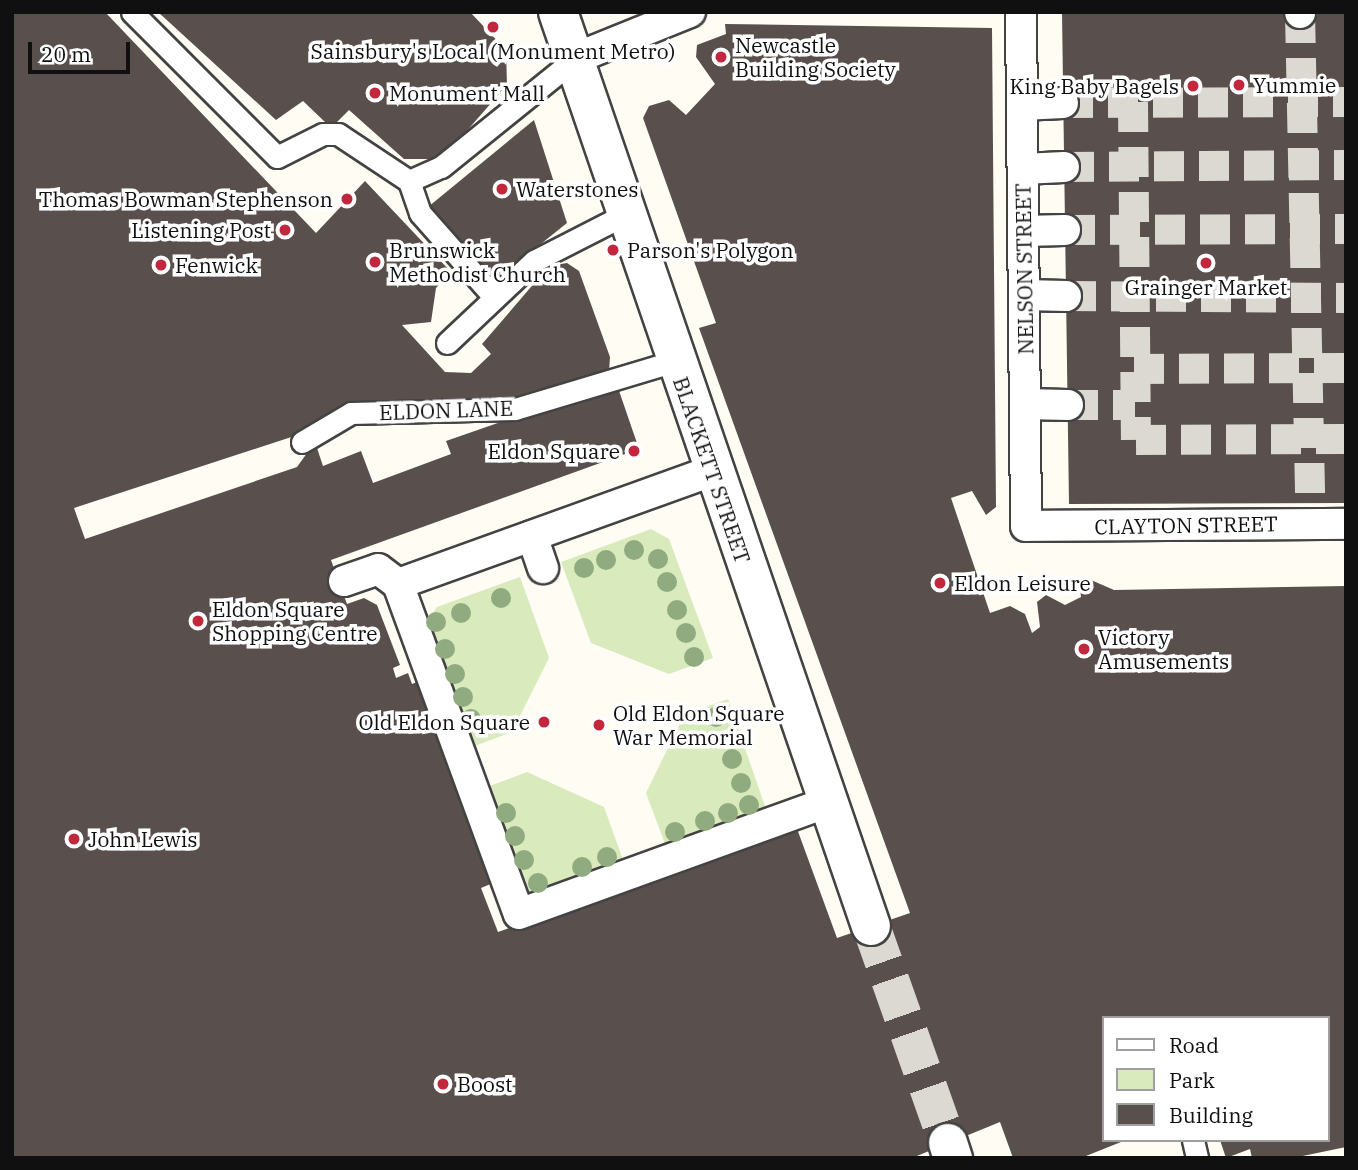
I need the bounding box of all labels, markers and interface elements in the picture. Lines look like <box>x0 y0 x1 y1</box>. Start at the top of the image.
marker: Sainsbury's Local (Monument Metro) <box>485 19 501 35</box>
scale bar <box>32 28 133 72</box>
place label: Newcastle Building Society <box>735 32 896 82</box>
place label: Sainsbury's Local (Monument Metro) <box>311 38 675 64</box>
text: 20 m <box>41 40 91 68</box>
marker: Newcastle Building Society <box>713 49 729 65</box>
place label: Yummie <box>1253 72 1336 98</box>
place label: King Baby Bagels <box>1009 73 1179 99</box>
marker: Yummie <box>1231 77 1247 93</box>
marker: King Baby Bagels <box>1185 78 1201 94</box>
place label: Monument Mall <box>389 80 545 106</box>
marker: Monument Mall <box>367 85 383 101</box>
place label: Waterstones <box>516 176 639 202</box>
marker: Waterstones <box>494 181 510 197</box>
street label: NELSON STREET <box>1010 183 1038 355</box>
place label: Thomas Bowman Stephenson <box>39 186 333 212</box>
marker: Thomas Bowman Stephenson <box>339 191 355 207</box>
place label: Listening Post <box>131 217 271 243</box>
marker: Listening Post <box>277 222 293 238</box>
place label: Brunswick Methodist Church <box>389 237 566 287</box>
place label: Parson's Polygon <box>627 237 794 263</box>
marker: Parson's Polygon <box>605 242 621 258</box>
place label: Fenwick <box>175 252 258 278</box>
marker: Brunswick Methodist Church <box>367 254 383 270</box>
marker: Grainger Market <box>1198 255 1214 271</box>
marker: Fenwick <box>153 257 169 273</box>
place label: Grainger Market <box>1125 274 1287 300</box>
street label: BLACKETT STREET <box>668 373 756 567</box>
street label: ELDON LANE <box>379 395 513 425</box>
place label: Eldon Square <box>487 438 620 464</box>
marker: Eldon Square <box>626 443 642 459</box>
street label: CLAYTON STREET <box>1094 511 1278 539</box>
place label: Eldon Leisure <box>954 570 1091 596</box>
marker: Eldon Leisure <box>932 575 948 591</box>
place label: Eldon Square Shopping Centre <box>212 596 377 646</box>
marker: Eldon Square Shopping Centre <box>190 613 206 629</box>
place label: Victory Amusements <box>1098 624 1229 674</box>
marker: Victory Amusements <box>1076 641 1092 657</box>
place label: Old Eldon Square War Memorial <box>613 700 785 750</box>
place label: Old Eldon Square <box>358 709 530 735</box>
marker: Old Eldon Square <box>536 714 552 730</box>
marker: Old Eldon Square War Memorial <box>591 717 607 733</box>
place label: John Lewis <box>88 826 198 852</box>
marker: John Lewis <box>66 831 82 847</box>
legend <box>1102 1016 1330 1142</box>
text: Road <box>1169 1031 1219 1059</box>
text: Park <box>1169 1066 1215 1094</box>
place label: Boost <box>457 1071 512 1097</box>
marker: Boost <box>435 1076 451 1092</box>
text: Building <box>1169 1101 1253 1129</box>

